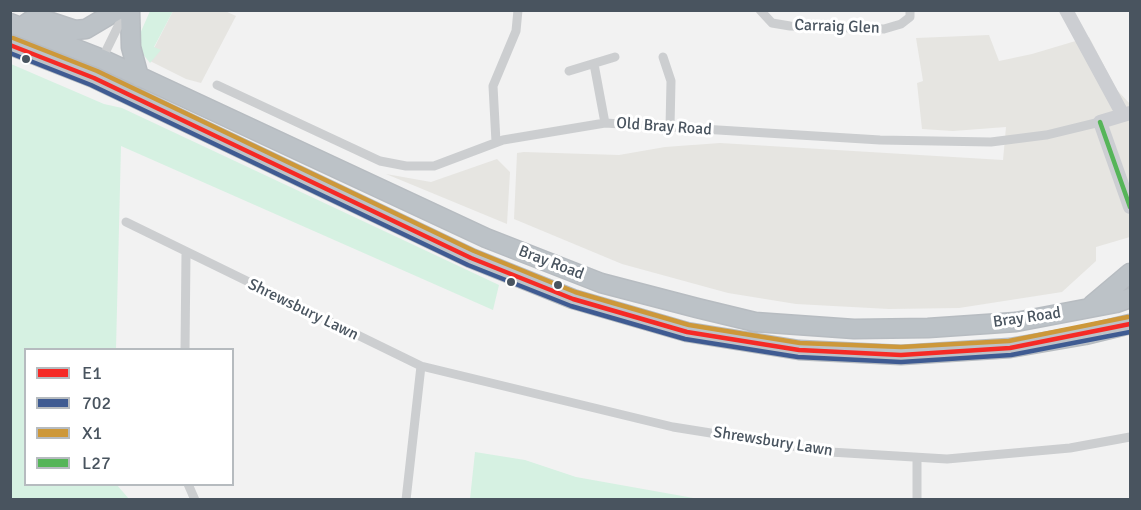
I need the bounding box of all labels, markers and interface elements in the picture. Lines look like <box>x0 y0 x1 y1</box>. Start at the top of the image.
street label: Carraig Glen <box>794 16 880 38</box>
unlabelled marker <box>20 53 32 65</box>
street label: Old Bray Road <box>616 114 712 140</box>
street label: Bray Road <box>516 242 586 284</box>
street label: Shrewsbury Lawn <box>245 275 361 345</box>
unlabelled marker <box>505 276 517 288</box>
unlabelled marker <box>552 279 564 291</box>
street label: Bray Road <box>992 304 1062 332</box>
legend <box>24 348 234 486</box>
text: E1 <box>82 362 102 384</box>
text: 702 <box>82 392 111 414</box>
text: X1 <box>82 422 102 444</box>
street label: Shrewsbury Lawn <box>712 423 834 461</box>
text: L27 <box>82 452 111 474</box>

